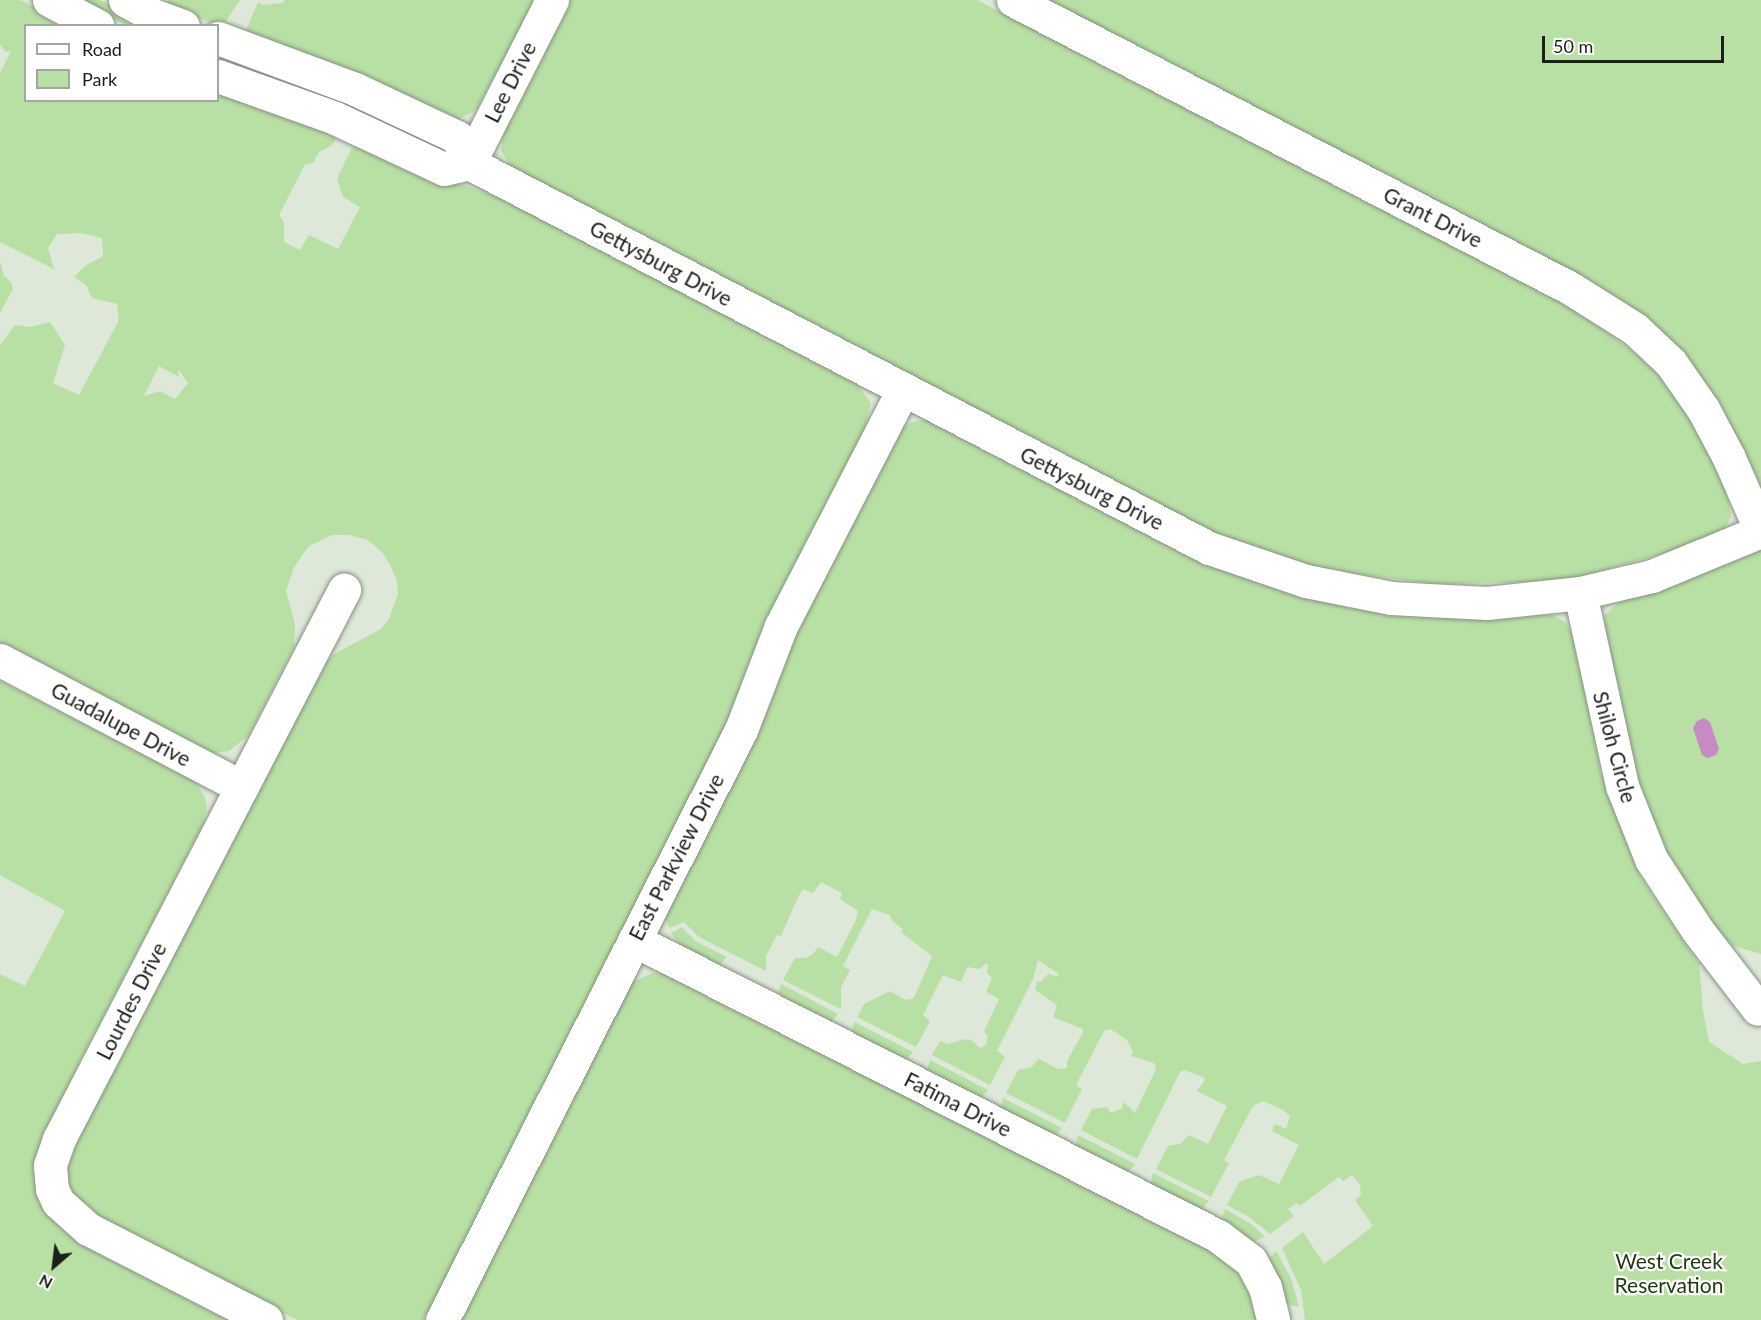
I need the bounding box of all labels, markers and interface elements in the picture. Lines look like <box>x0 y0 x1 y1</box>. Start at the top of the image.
legend <box>24 24 219 102</box>
scale bar <box>1545 24 1726 62</box>
text: 50 m <box>1553 35 1593 57</box>
street label: Lee Drive <box>479 37 541 127</box>
text: Road <box>82 38 122 60</box>
text: Park <box>82 68 117 90</box>
street label: Grant Drive <box>1379 181 1487 253</box>
street label: Gettysburg Drive <box>586 215 736 311</box>
street label: Gettysburg Drive <box>1016 441 1168 535</box>
street label: Guadalupe Drive <box>47 677 195 771</box>
street label: Shiloh Circle <box>1588 689 1642 805</box>
street label: East Parkview Drive <box>623 769 729 945</box>
street label: Lourdes Drive <box>91 938 171 1064</box>
street label: Fatima Drive <box>900 1066 1016 1142</box>
north arrow <box>24 1236 84 1296</box>
park label: West Creek Reservation <box>1615 1248 1723 1298</box>
text: N <box>35 1271 55 1294</box>

